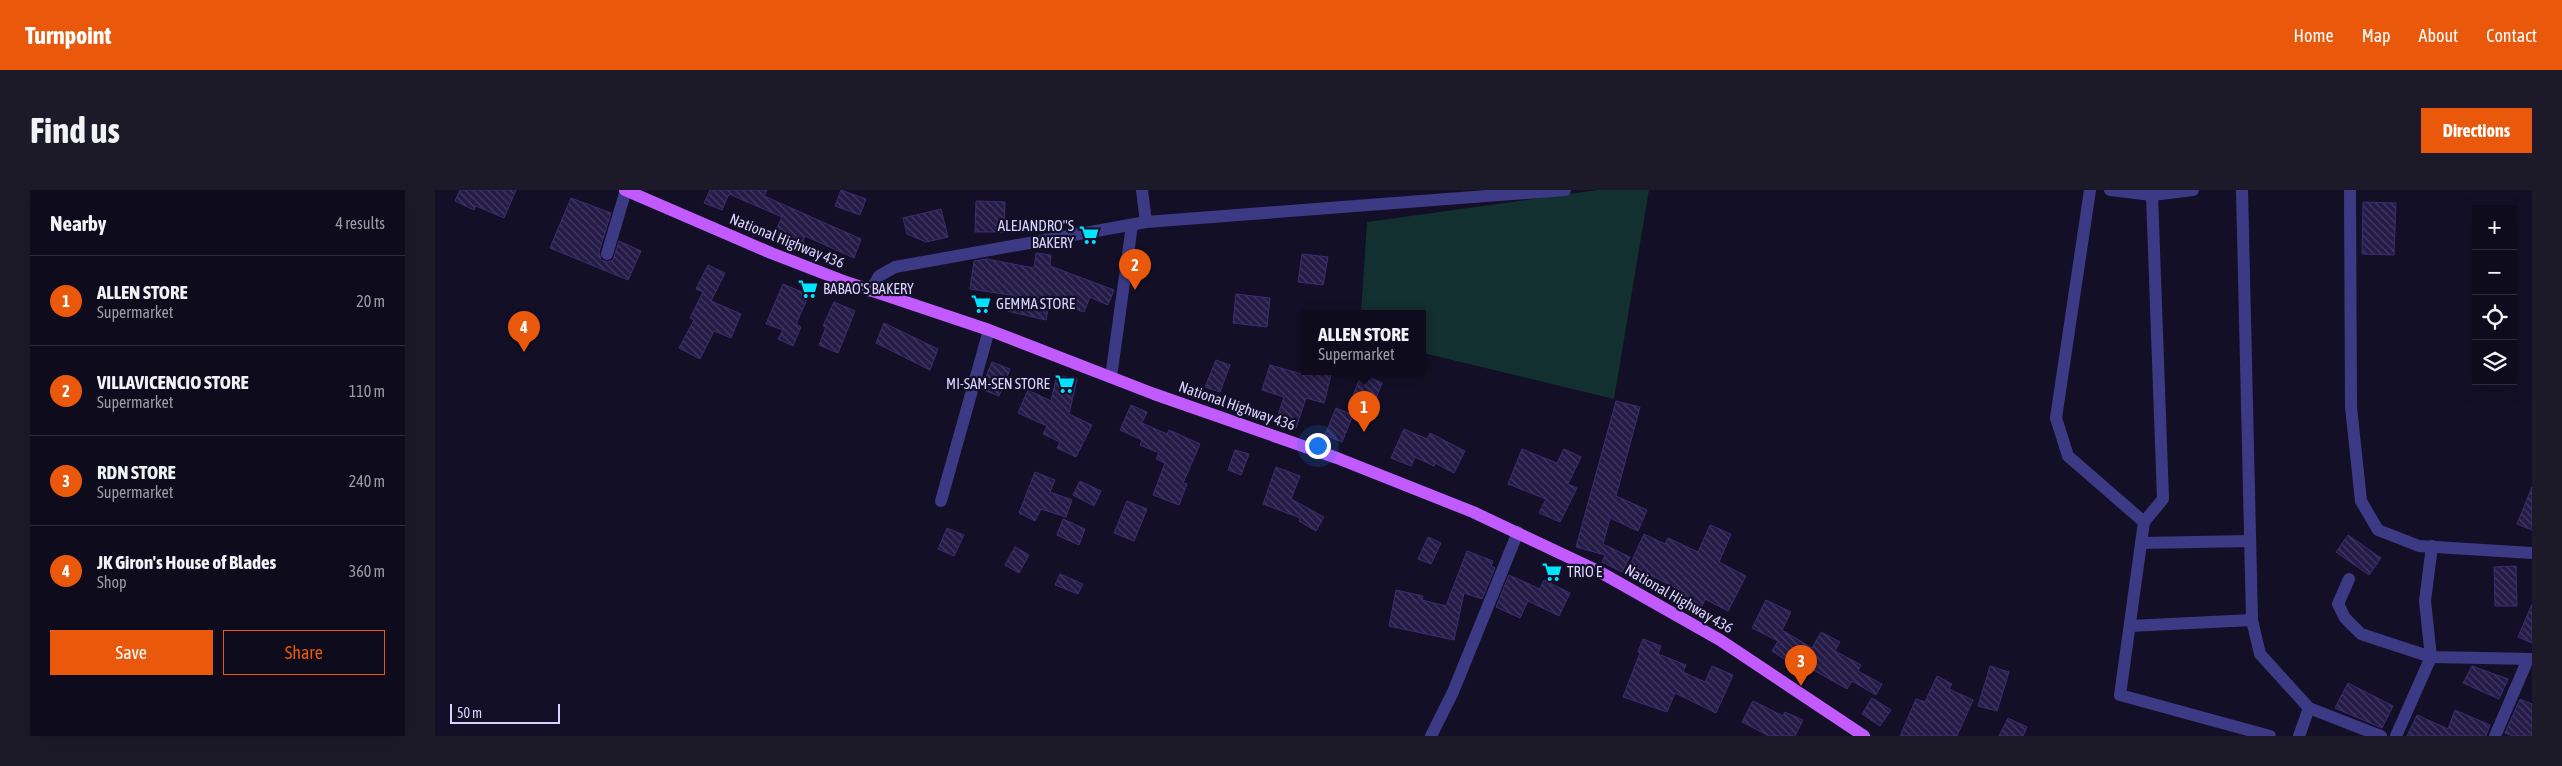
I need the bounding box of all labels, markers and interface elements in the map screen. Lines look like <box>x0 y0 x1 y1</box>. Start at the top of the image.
text: Turnpoint <box>25 22 111 49</box>
text: Home <box>2294 25 2334 46</box>
text: Map <box>2362 25 2391 46</box>
text: About <box>2419 25 2458 46</box>
text: Contact <box>2486 25 2537 46</box>
button: Directions <box>2421 108 2532 153</box>
text: Find us <box>30 110 120 150</box>
map controls <box>2472 205 2517 385</box>
button: + <box>2472 205 2517 250</box>
street label: National Highway 436 <box>727 210 847 271</box>
text: Nearby <box>50 211 106 235</box>
text: 4 results <box>335 214 385 232</box>
place label: ALEJANDRO''S BAKERY <box>998 217 1074 251</box>
supermarket icon: ALEJANDRO''S BAKERY <box>1078 224 1100 246</box>
pin: 2 <box>1119 249 1151 290</box>
button: − <box>2472 250 2517 295</box>
supermarket icon: BABAO'S BAKERY <box>797 278 819 300</box>
place label: BABAO'S BAKERY <box>823 280 914 297</box>
text: ALLEN STORE <box>97 281 188 303</box>
text: 1 <box>62 292 70 310</box>
text: 20 m <box>356 292 385 310</box>
supermarket icon: GEMMA STORE <box>970 293 992 315</box>
place label: GEMMA STORE <box>996 295 1076 312</box>
button: locate <box>2472 295 2517 340</box>
text: Supermarket <box>97 303 173 321</box>
popup <box>1301 310 1426 375</box>
pin: 4 <box>508 311 540 352</box>
text: ALLEN STORE <box>1318 323 1409 345</box>
button: layers <box>2472 340 2517 385</box>
text: Supermarket <box>1318 345 1395 363</box>
text: VILLAVICENCIO STORE <box>97 371 249 393</box>
supermarket icon: MI-SAM-SEN STORE <box>1054 373 1076 395</box>
place label: MI-SAM-SEN STORE <box>946 375 1051 392</box>
street label: National Highway 436 <box>1177 378 1298 433</box>
text: 2 <box>62 382 70 400</box>
text: 110 m <box>349 382 385 400</box>
pin: 1 <box>1348 391 1380 432</box>
text: Supermarket <box>97 393 173 411</box>
your location <box>1305 433 1331 459</box>
text: RDN STORE <box>97 461 176 483</box>
text: 3 <box>62 472 70 490</box>
text: 240 m <box>349 472 385 490</box>
text: Supermarket <box>97 483 173 501</box>
text: JK Giron's House of Blades <box>97 551 276 573</box>
supermarket icon: TRIO E <box>1541 561 1563 583</box>
street label: National Highway 436 <box>1622 561 1736 636</box>
text: 4 <box>62 562 70 580</box>
text: 360 m <box>349 562 385 580</box>
place label: TRIO E <box>1567 563 1603 580</box>
text: Shop <box>97 573 127 591</box>
button: Save <box>50 630 213 675</box>
button: Share <box>223 630 385 675</box>
pin: 3 <box>1785 645 1817 686</box>
scale bar <box>450 701 560 724</box>
text: 50 m <box>457 705 482 721</box>

